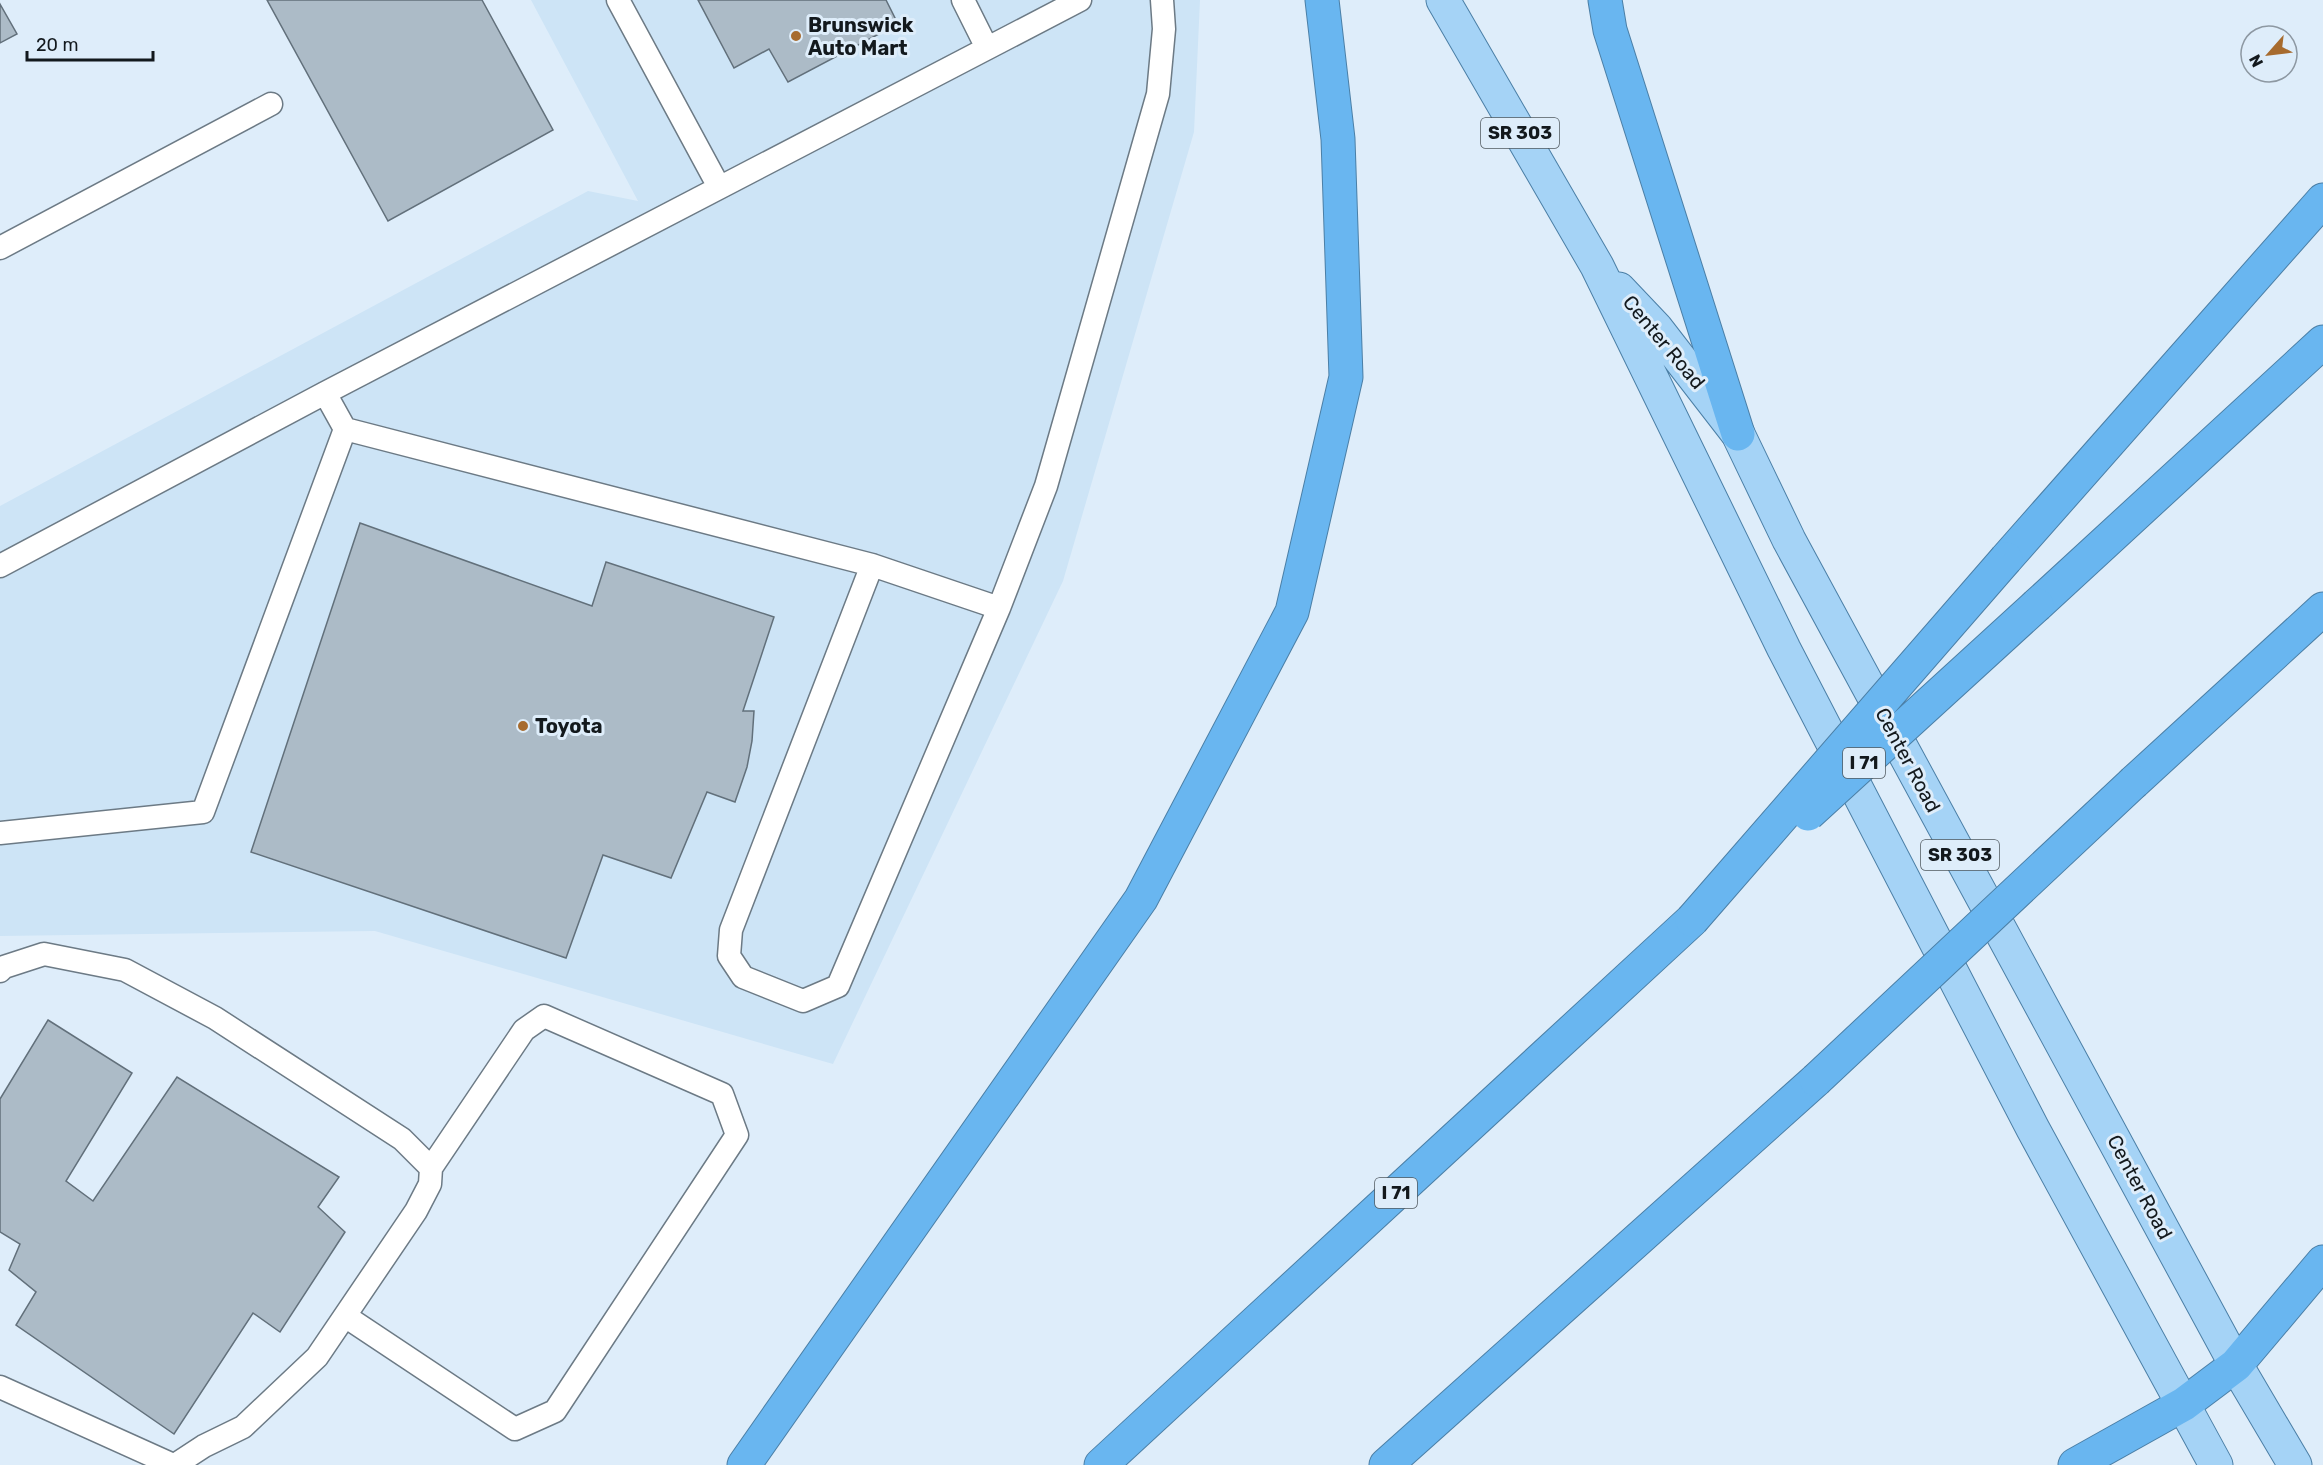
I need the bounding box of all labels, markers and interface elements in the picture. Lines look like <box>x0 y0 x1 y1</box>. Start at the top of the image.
place label: Brunswick Auto Mart <box>808 13 914 60</box>
scale bar <box>27 24 153 62</box>
north arrow <box>2239 24 2299 84</box>
marker: Brunswick Auto Mart <box>789 29 803 43</box>
text: 20 m <box>36 34 78 56</box>
text: N <box>2245 51 2267 70</box>
road number: SR 303 <box>1481 118 1559 148</box>
street label: Center Road <box>1618 290 1710 394</box>
street label: Center Road <box>1870 704 1946 816</box>
place label: Toyota <box>535 714 602 738</box>
marker: Toyota <box>516 719 530 733</box>
road number: I 71 <box>1843 748 1885 778</box>
road number: SR 303 <box>1921 840 1999 870</box>
street label: Center Road <box>2102 1131 2178 1243</box>
road number: I 71 <box>1375 1178 1417 1208</box>

